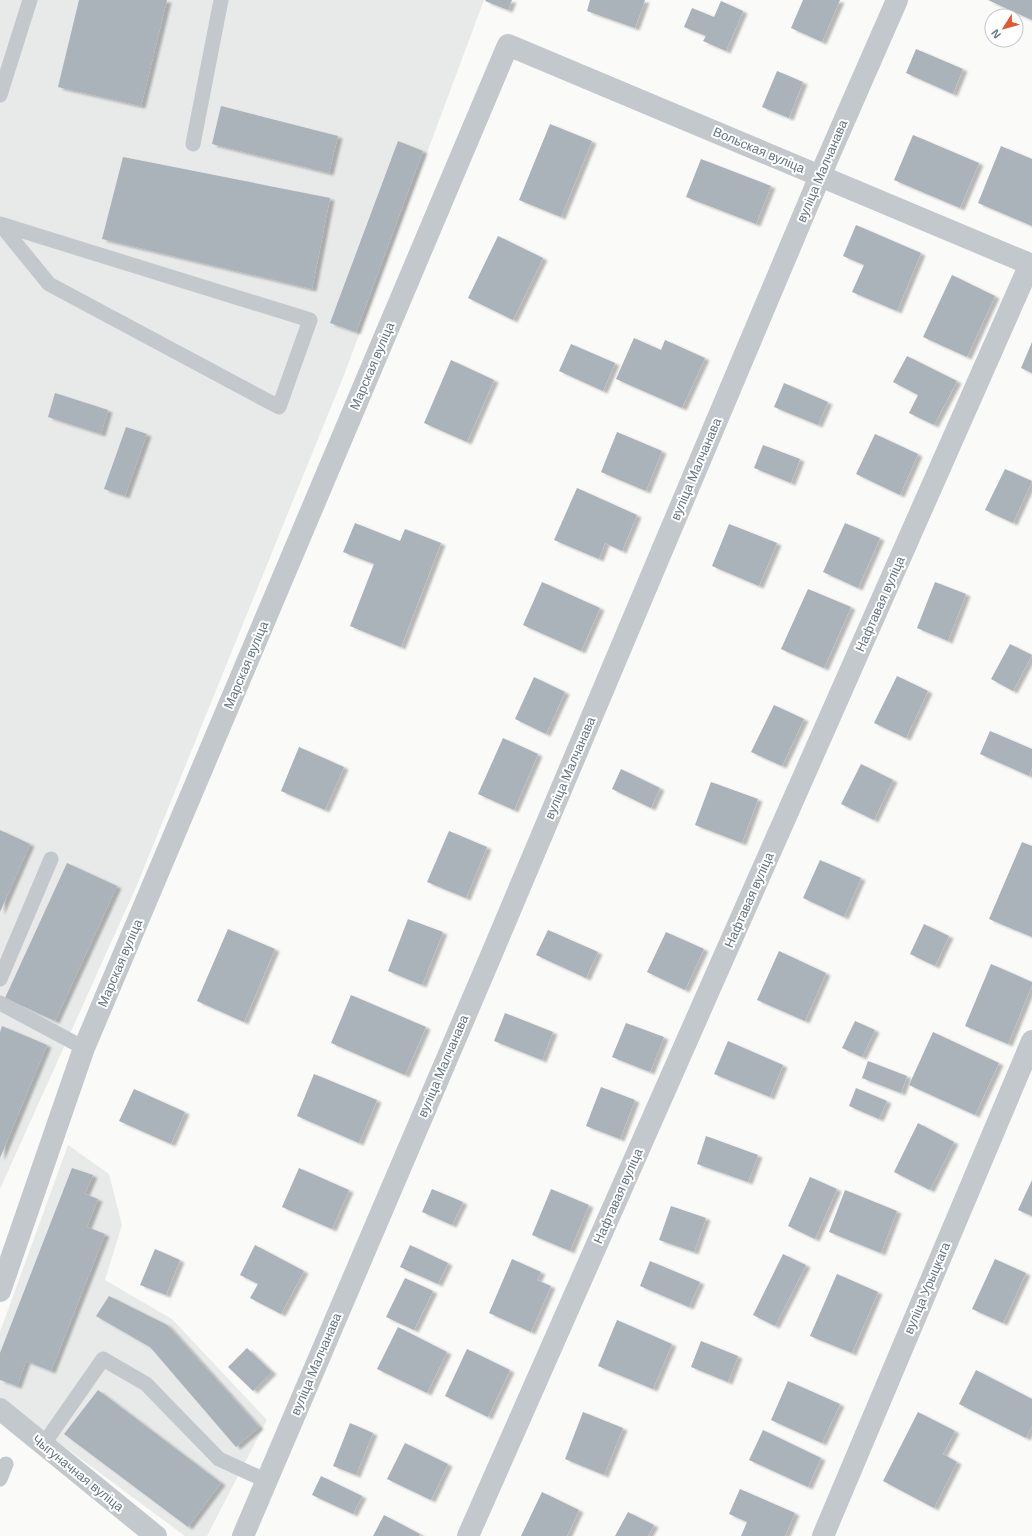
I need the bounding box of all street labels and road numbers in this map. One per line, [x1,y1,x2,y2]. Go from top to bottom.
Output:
street label: вуліца Малчанава [794,117,851,224]
street label: Вольская вуліца [711,124,808,176]
street label: Марская вуліца [347,319,398,412]
street label: вуліца Малчанава [668,415,725,522]
street label: Нафтавая вуліца [852,553,908,654]
street label: Марская вуліца [221,618,272,711]
street label: вуліца Малчанава [542,714,599,821]
street label: Нафтавая вуліца [721,849,777,950]
street label: Марская вуліца [95,916,146,1009]
street label: вуліца Малчанава [415,1012,472,1119]
street label: Нафтавая вуліца [590,1145,646,1246]
street label: вуліца Урыцкага [901,1239,953,1336]
street label: вуліца Малчанава [288,1310,345,1417]
street label: Чыгуначная вуліца [29,1432,127,1515]

